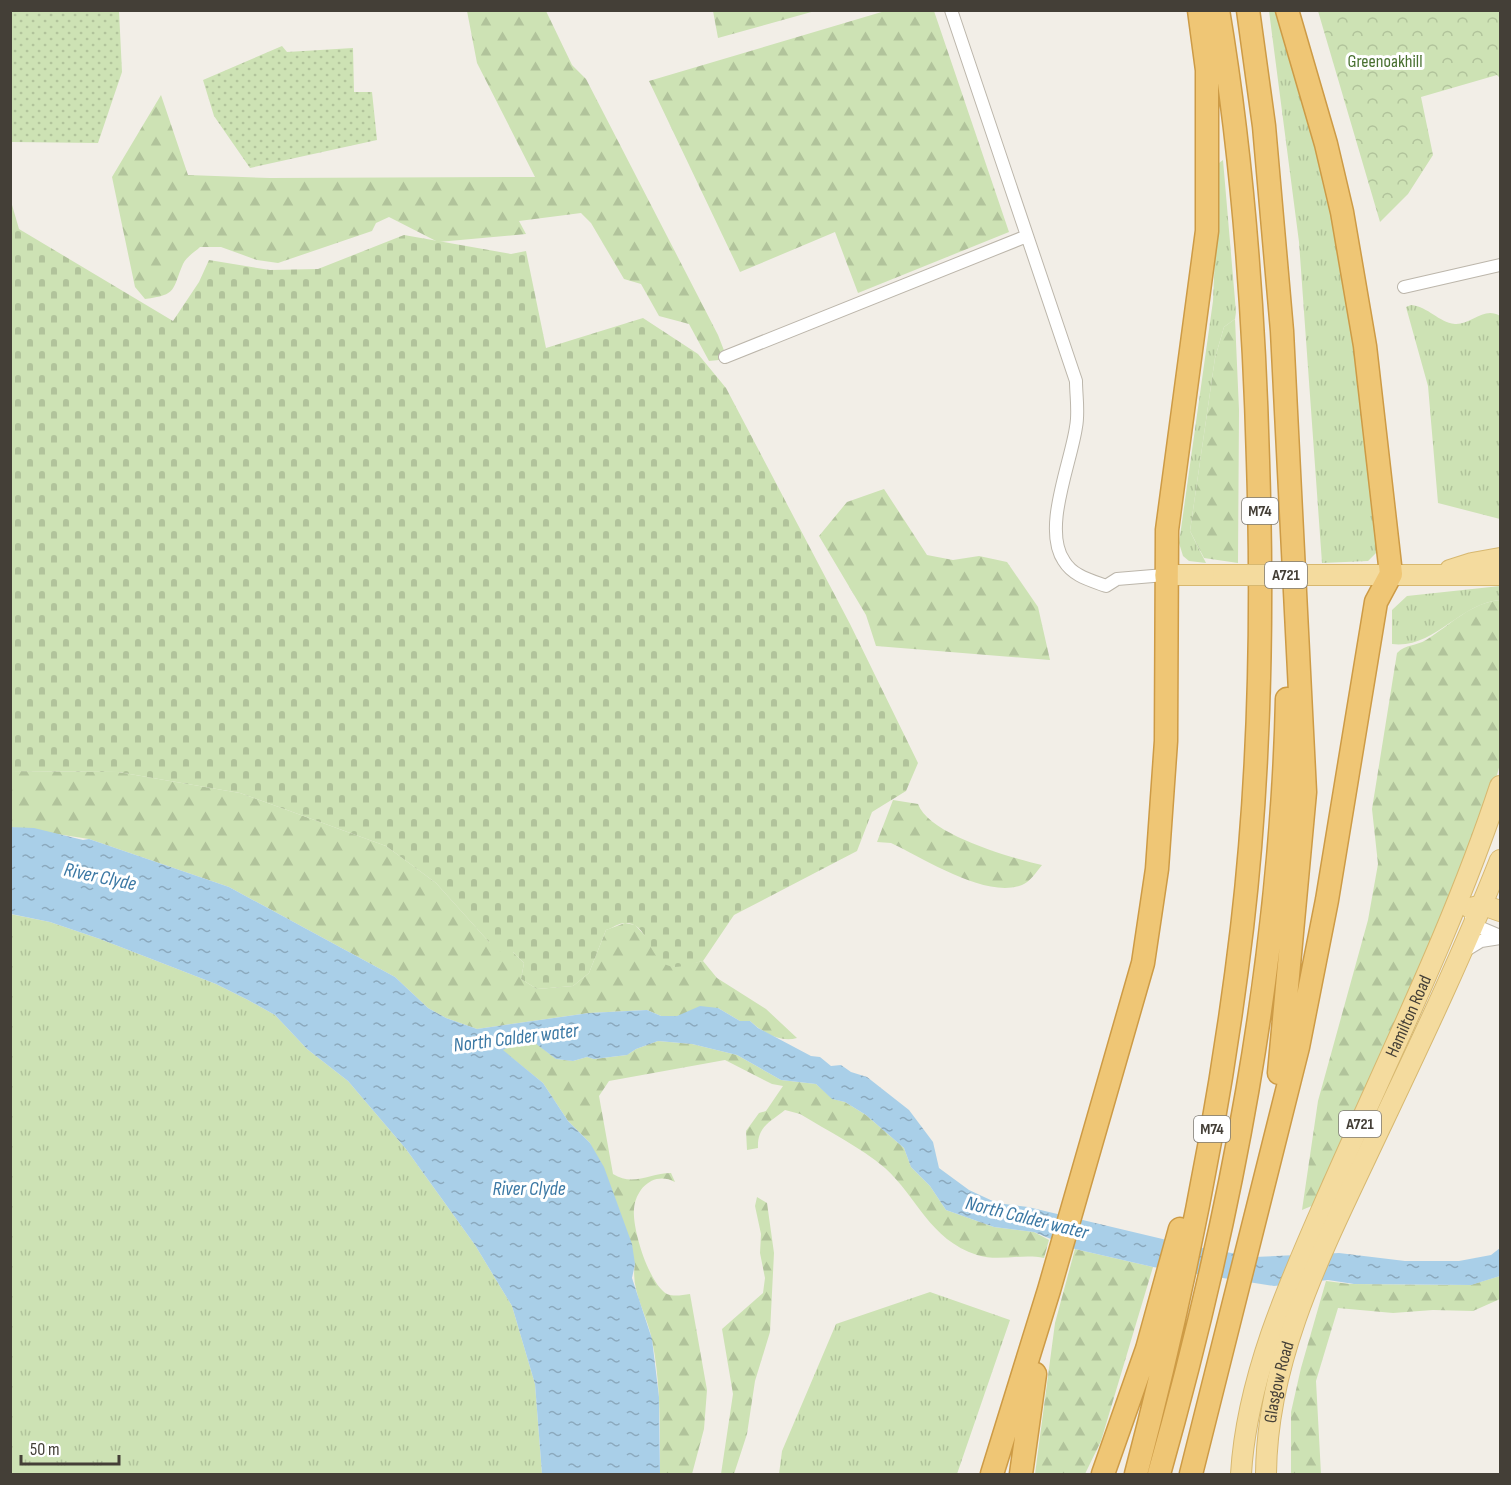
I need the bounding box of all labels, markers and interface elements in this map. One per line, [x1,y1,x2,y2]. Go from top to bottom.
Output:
park label: Greenoakhill [1347,51,1423,72]
road number: M74 [1242,498,1278,524]
road number: A721 [1265,562,1307,588]
water label: River Clyde [62,858,138,896]
street label: Hamilton Road [1381,972,1436,1060]
water label: North Calder water [452,1018,581,1058]
road number: A721 [1339,1111,1381,1137]
road number: M74 [1194,1116,1230,1142]
water label: River Clyde [492,1177,566,1201]
water label: North Calder water [963,1191,1092,1245]
street label: Glasgow Road [1259,1339,1298,1424]
scale bar [21,1428,118,1466]
text: 50 m [30,1439,60,1460]

